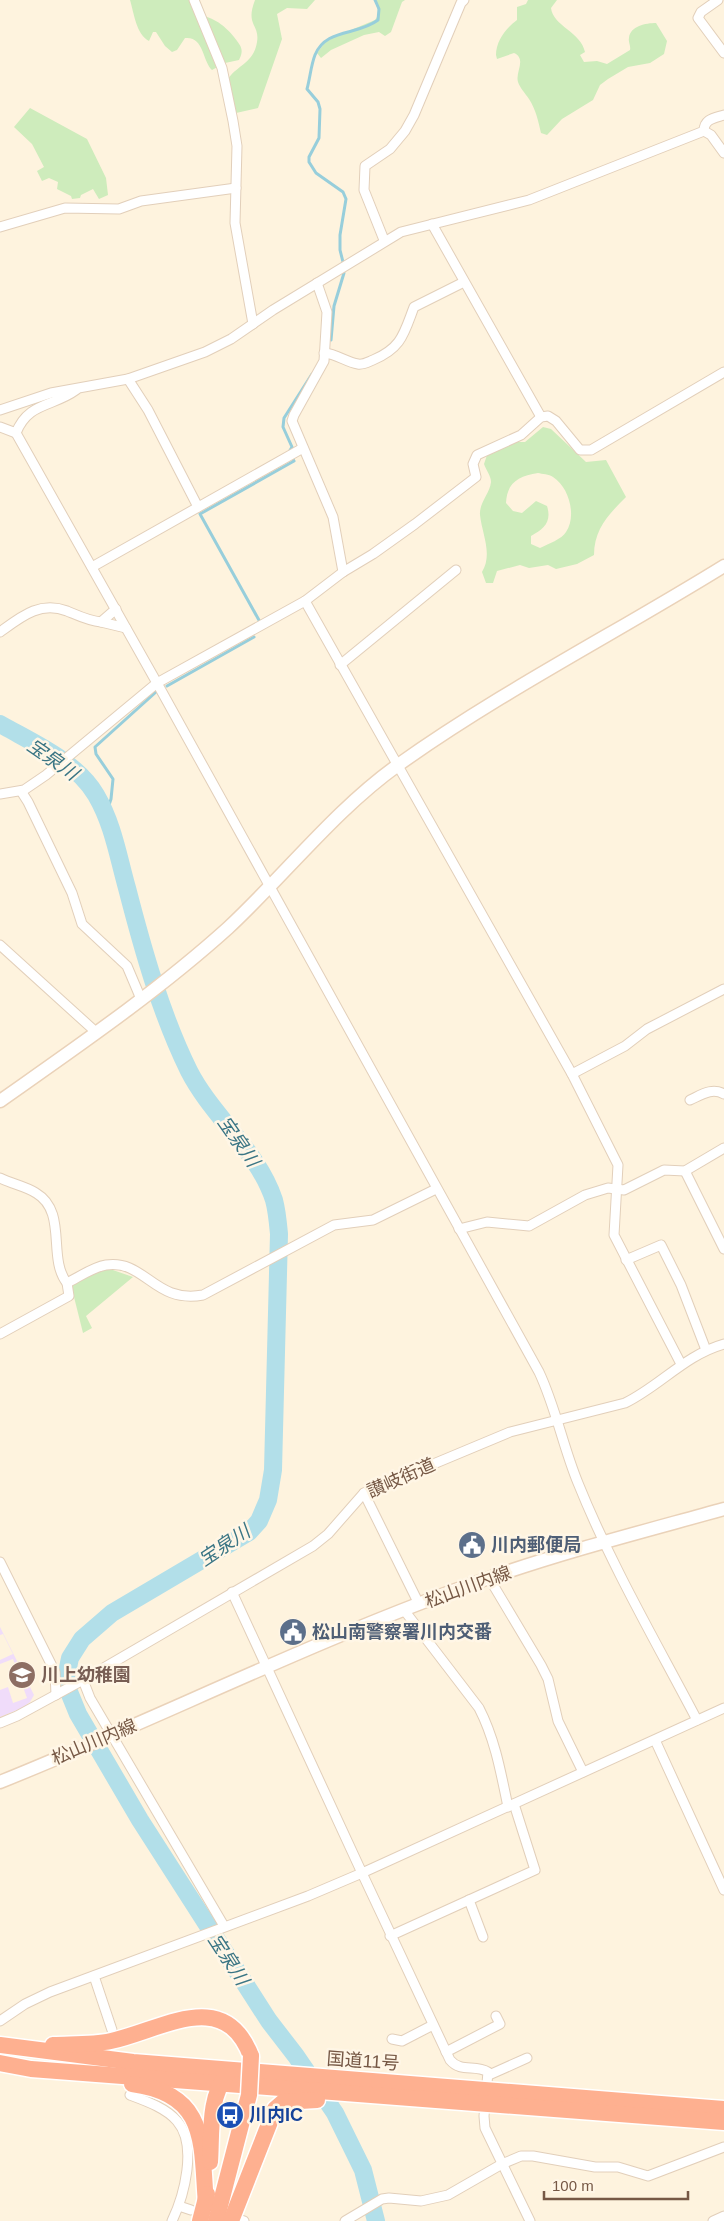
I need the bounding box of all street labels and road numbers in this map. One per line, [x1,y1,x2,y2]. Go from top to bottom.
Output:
street label: 讃岐街道 [364,1454,438,1502]
street label: 松山川内線 [422,1562,514,1612]
street label: 松山川内線 [49,1715,139,1769]
street label: 国道11号 [326,2048,400,2074]

